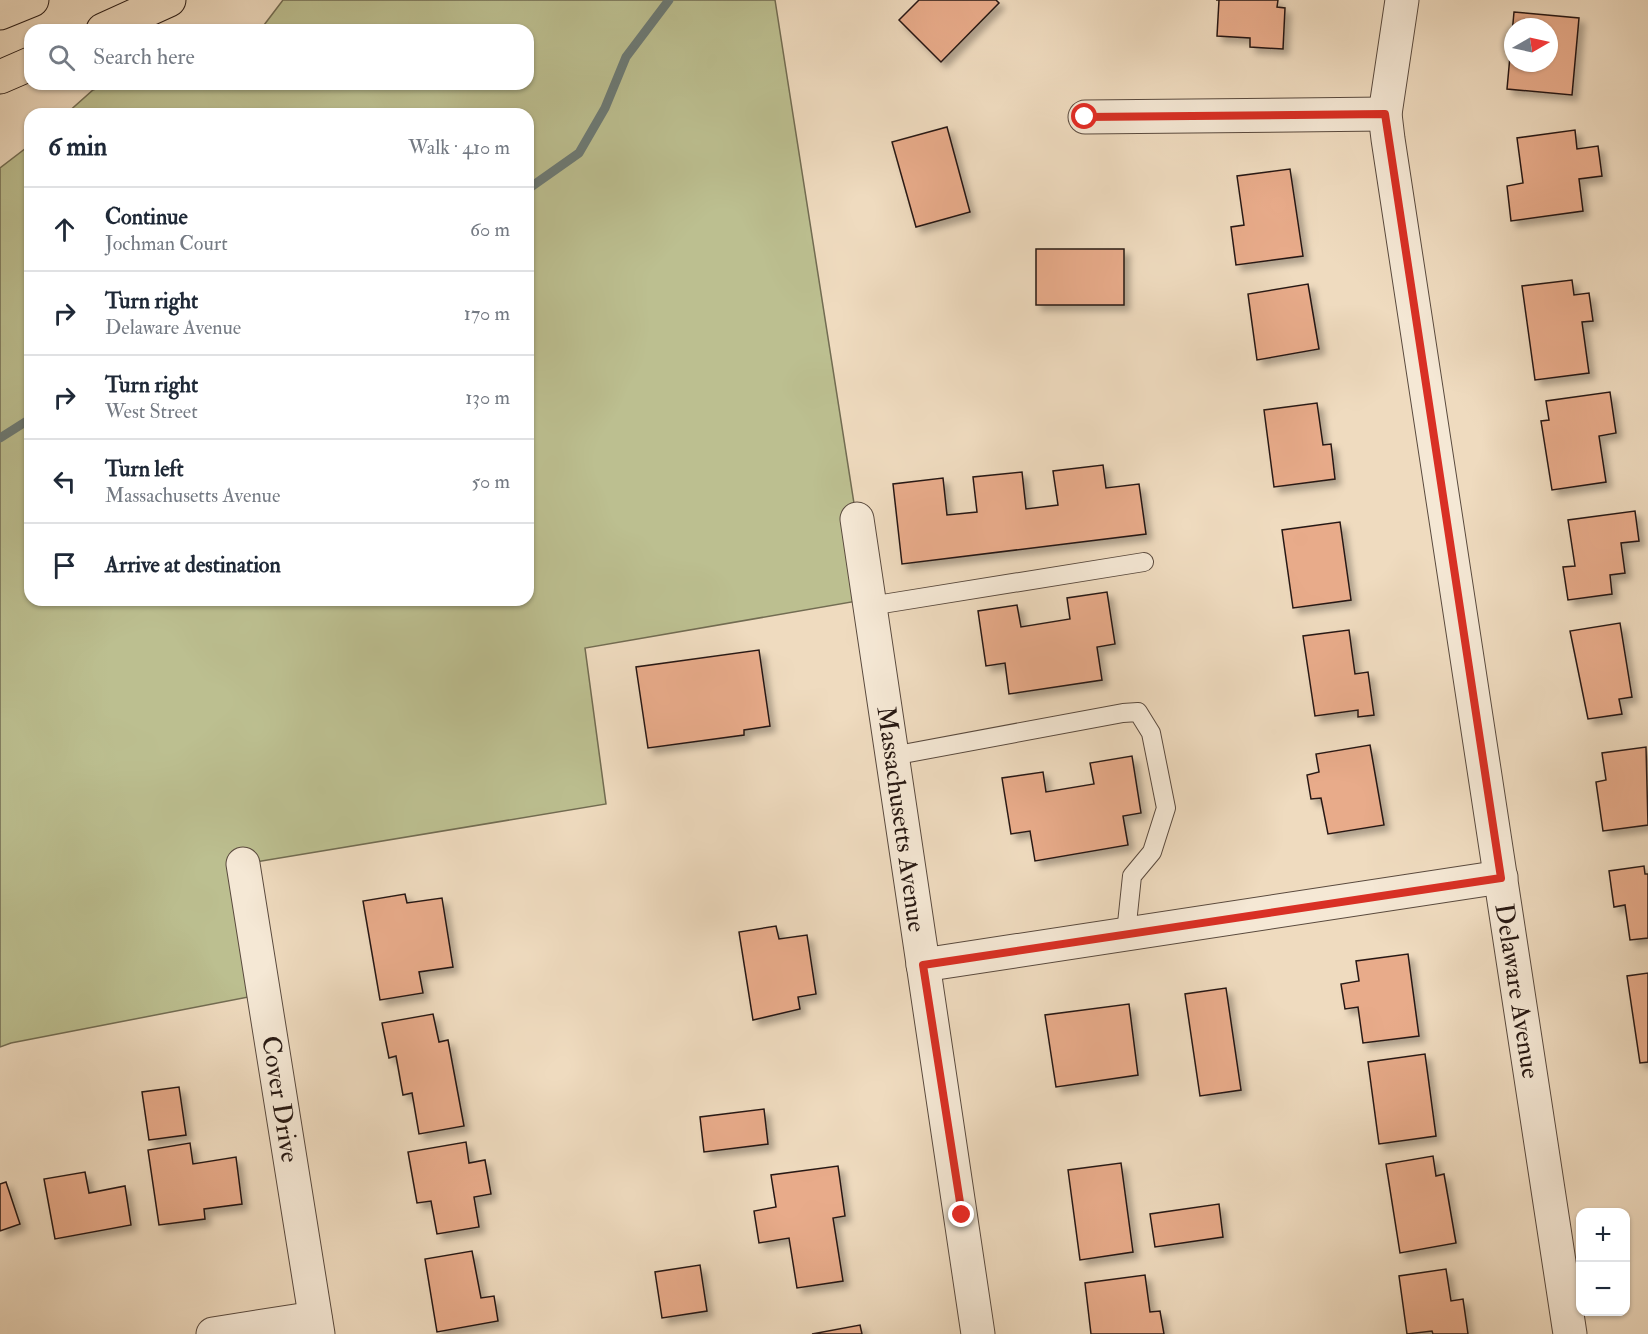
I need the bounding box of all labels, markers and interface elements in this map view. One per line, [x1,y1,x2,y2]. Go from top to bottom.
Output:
north arrow [1504,18,1558,72]
search box [24,24,534,90]
icon: search [45,41,78,74]
text: Search here [93,43,195,71]
route start [1071,103,1097,129]
text: 6 min [48,131,107,163]
text: Walk · 410 m [408,135,510,160]
text: Continue [105,203,188,231]
icon: ahead [48,213,81,246]
text: 60 m [470,217,510,242]
text: Jochman Court [105,231,228,256]
text: Turn right [105,287,198,315]
icon: right [48,297,81,330]
text: 170 m [464,301,510,326]
text: Delaware Avenue [105,315,241,340]
text: Turn right [105,371,198,399]
icon: right [48,381,81,414]
text: 130 m [465,385,510,410]
text: West Street [105,399,198,424]
text: Turn left [105,455,184,483]
icon: left [48,465,81,498]
text: 50 m [471,469,510,494]
text: Massachusetts Avenue [105,483,280,508]
icon: arrive [48,549,81,582]
text: Arrive at destination [105,551,281,579]
street label: Massachusetts Avenue [869,704,933,934]
street label: Delaware Avenue [1487,901,1547,1081]
street label: Cover Drive [254,1033,306,1165]
route end [948,1201,974,1227]
map controls [1576,1208,1630,1316]
button: + [1576,1208,1630,1262]
button: − [1576,1262,1630,1316]

